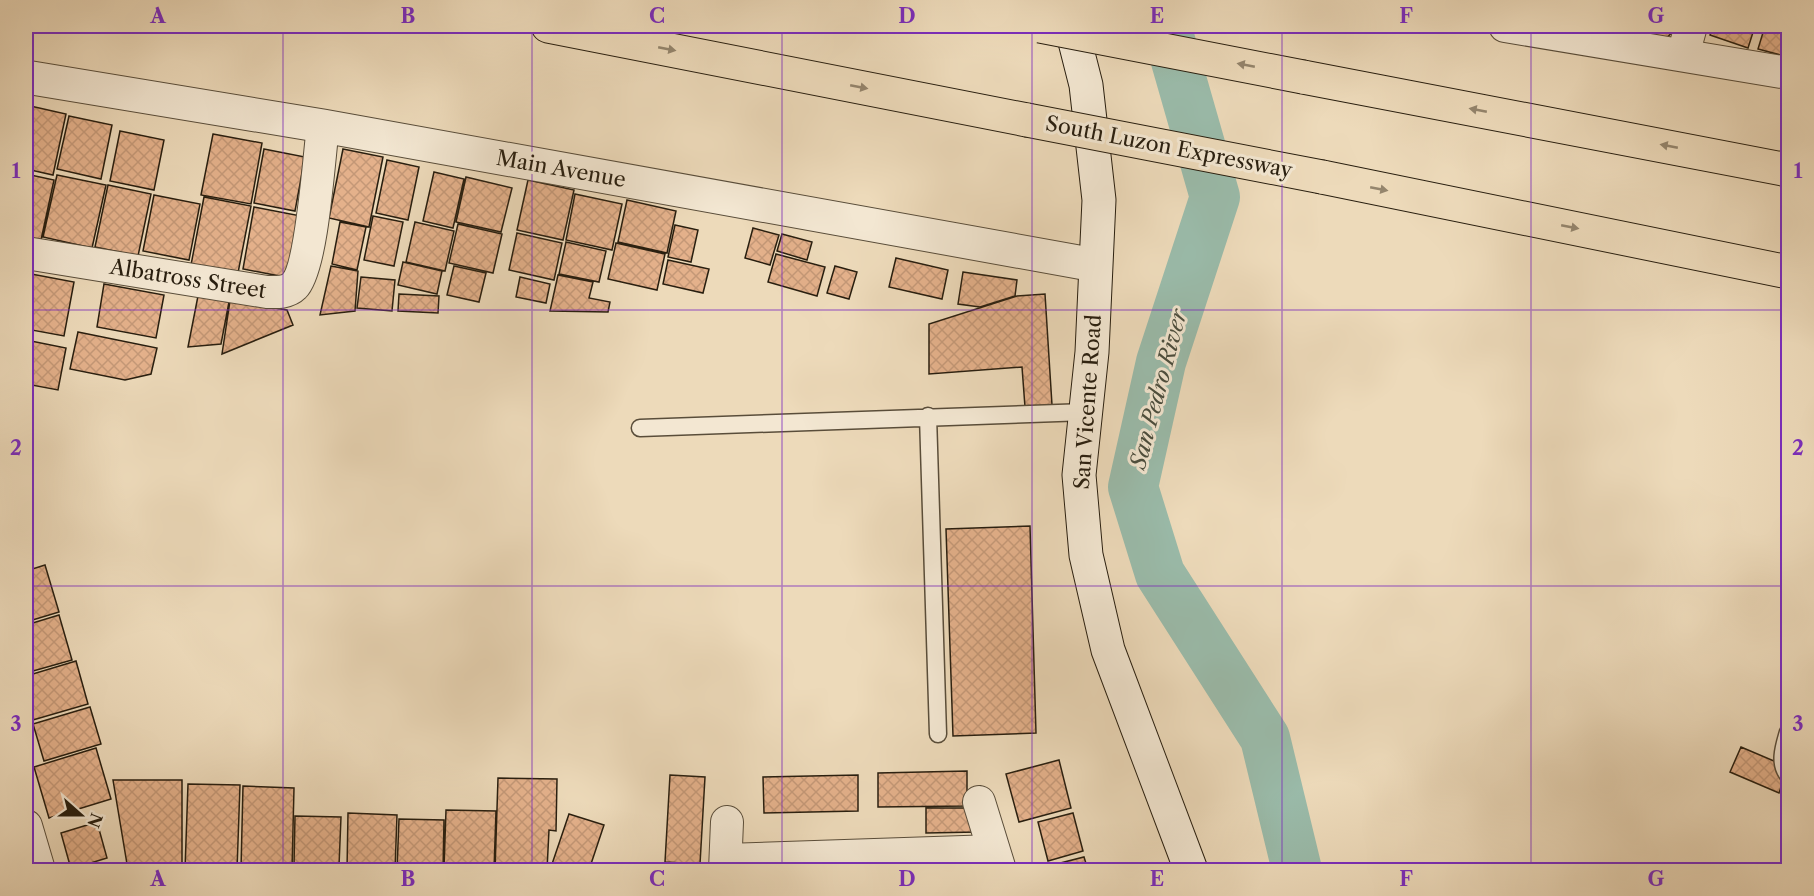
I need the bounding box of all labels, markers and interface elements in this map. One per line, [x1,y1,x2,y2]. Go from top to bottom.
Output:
text: A [149,4,166,28]
text: B [401,4,416,28]
text: C [649,4,665,28]
text: D [898,4,916,28]
text: E [1150,4,1164,28]
text: F [1399,4,1413,28]
text: G [1648,4,1665,28]
one-way arrow [658,45,677,54]
one-way arrow [1236,60,1255,69]
one-way arrow [849,83,868,92]
one-way arrow [1468,105,1487,114]
street label: South Luzon Expressway [1044,110,1295,183]
one-way arrow [1660,141,1679,150]
street label: Main Avenue [494,145,628,192]
text: 1 [12,159,21,183]
text: 1 [1794,159,1803,183]
one-way arrow [1370,185,1389,194]
one-way arrow [1561,223,1580,232]
street label: Albatross Street [107,254,269,303]
water label: San Pedro River [1124,305,1193,474]
street label: San Vicente Road [1069,313,1106,490]
text: 2 [10,436,22,460]
text: 2 [1792,436,1804,460]
text: 3 [10,712,22,736]
text: 3 [1792,712,1804,736]
north arrow [51,785,111,845]
text: N [83,810,107,831]
text: A [149,867,166,891]
text: B [401,867,416,891]
text: C [649,867,665,891]
text: D [898,867,916,891]
text: E [1150,867,1164,891]
text: F [1399,867,1413,891]
text: G [1648,867,1665,891]

